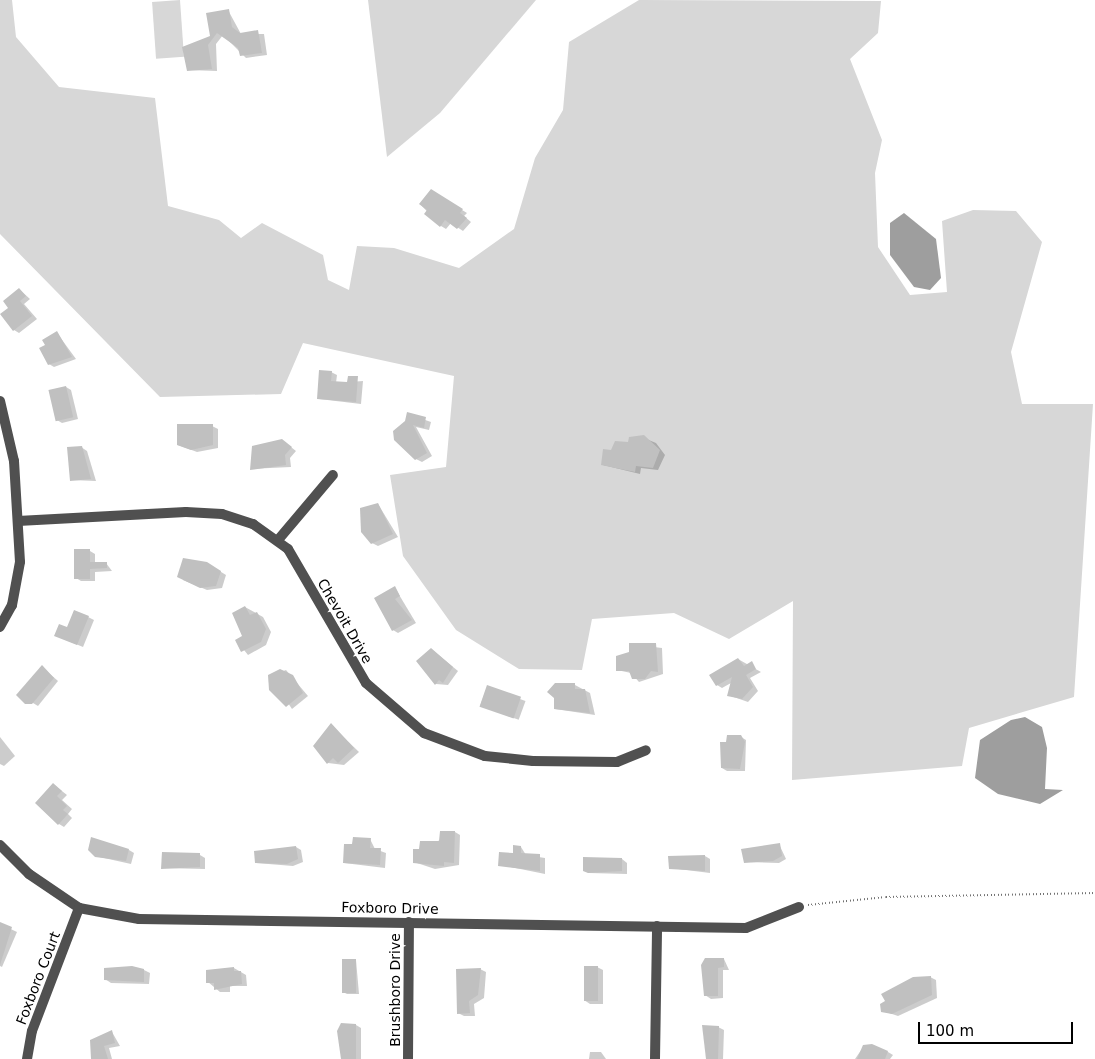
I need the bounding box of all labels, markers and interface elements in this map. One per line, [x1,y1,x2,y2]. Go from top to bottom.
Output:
street label: Chevoit Drive [314,576,376,666]
street label: Foxboro Drive [341,899,439,917]
street label: Foxboro Court [13,929,63,1027]
street label: Brushboro Drive [387,933,403,1047]
scale bar [920,1012,1075,1044]
text: 100 m [926,1022,974,1040]

